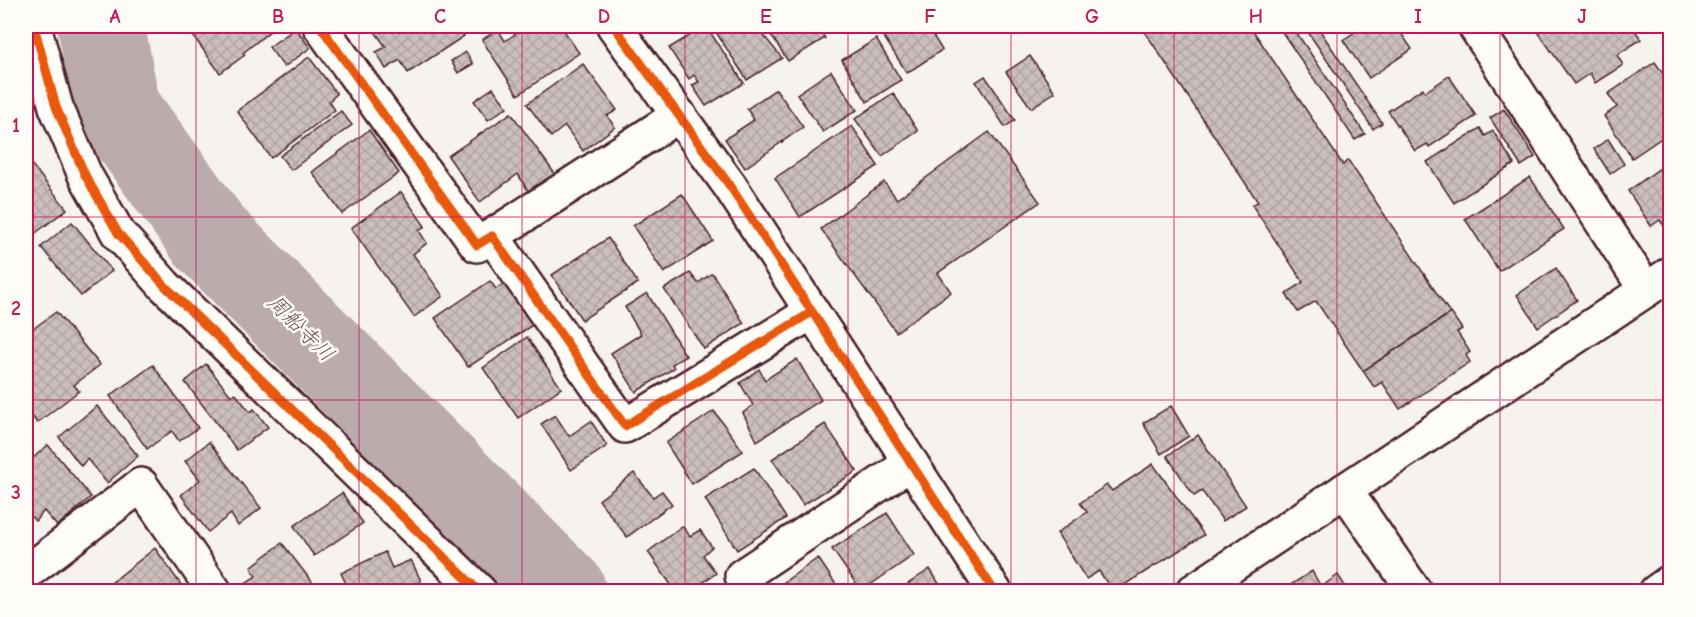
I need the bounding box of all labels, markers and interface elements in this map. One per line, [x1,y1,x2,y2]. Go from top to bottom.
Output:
text: A [109,5,121,28]
text: B [272,5,284,28]
text: C [434,5,446,28]
text: D [598,5,610,28]
text: E [760,5,772,28]
text: F [924,5,936,28]
text: G [1085,5,1099,28]
text: H [1249,5,1263,28]
text: I [1414,5,1422,28]
text: J [1577,5,1587,28]
text: 1 [12,114,20,137]
water label: 周船寺川 [263,290,339,366]
text: 2 [11,297,21,320]
text: 3 [11,481,21,504]

